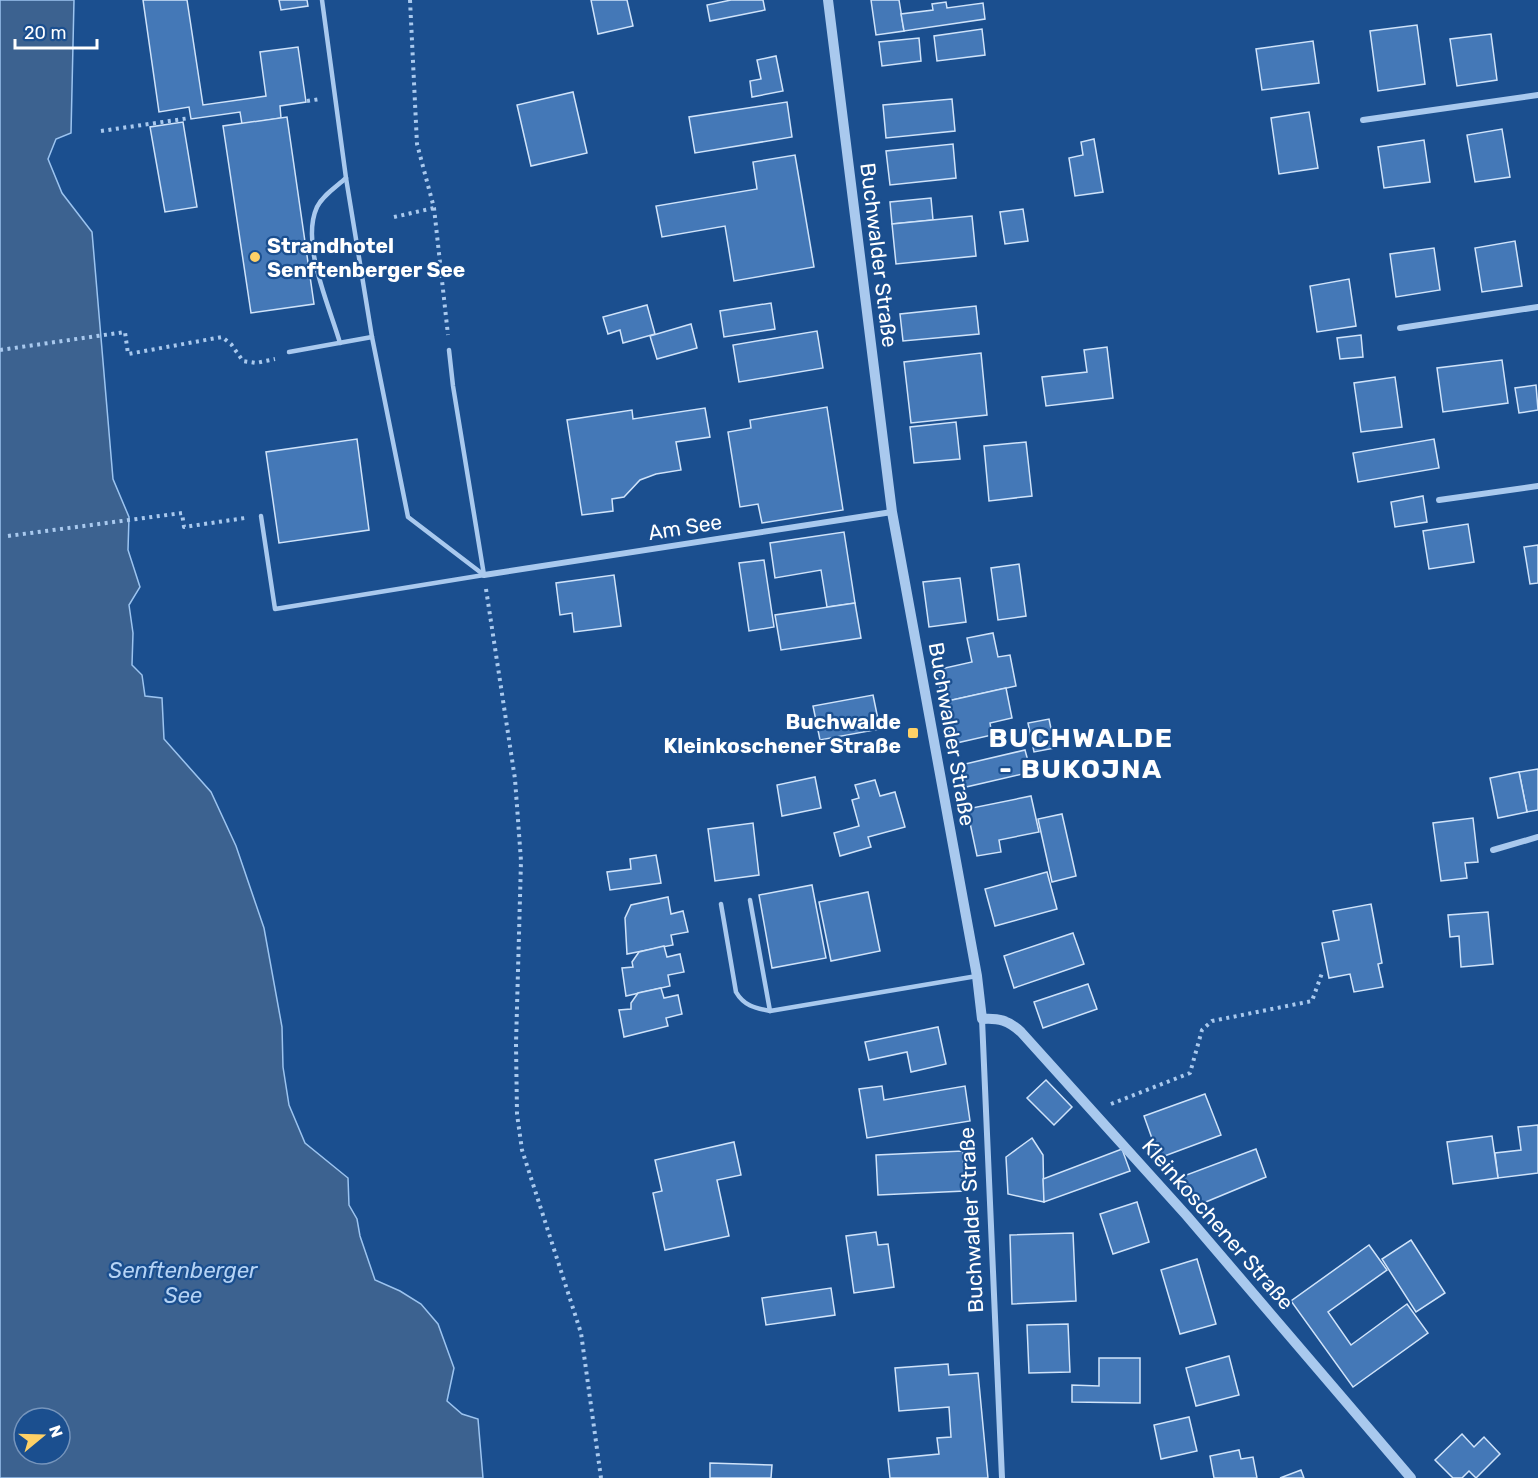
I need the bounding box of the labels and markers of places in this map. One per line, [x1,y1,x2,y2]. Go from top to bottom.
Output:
place label: Strandhotel Senftenberger See [267,233,465,282]
marker: Strandhotel Senftenberger See [248,250,262,264]
place label: Buchwalde Kleinkoschener Straße [663,709,901,758]
marker: Buchwalde Kleinkoschener Straße [906,726,920,740]

